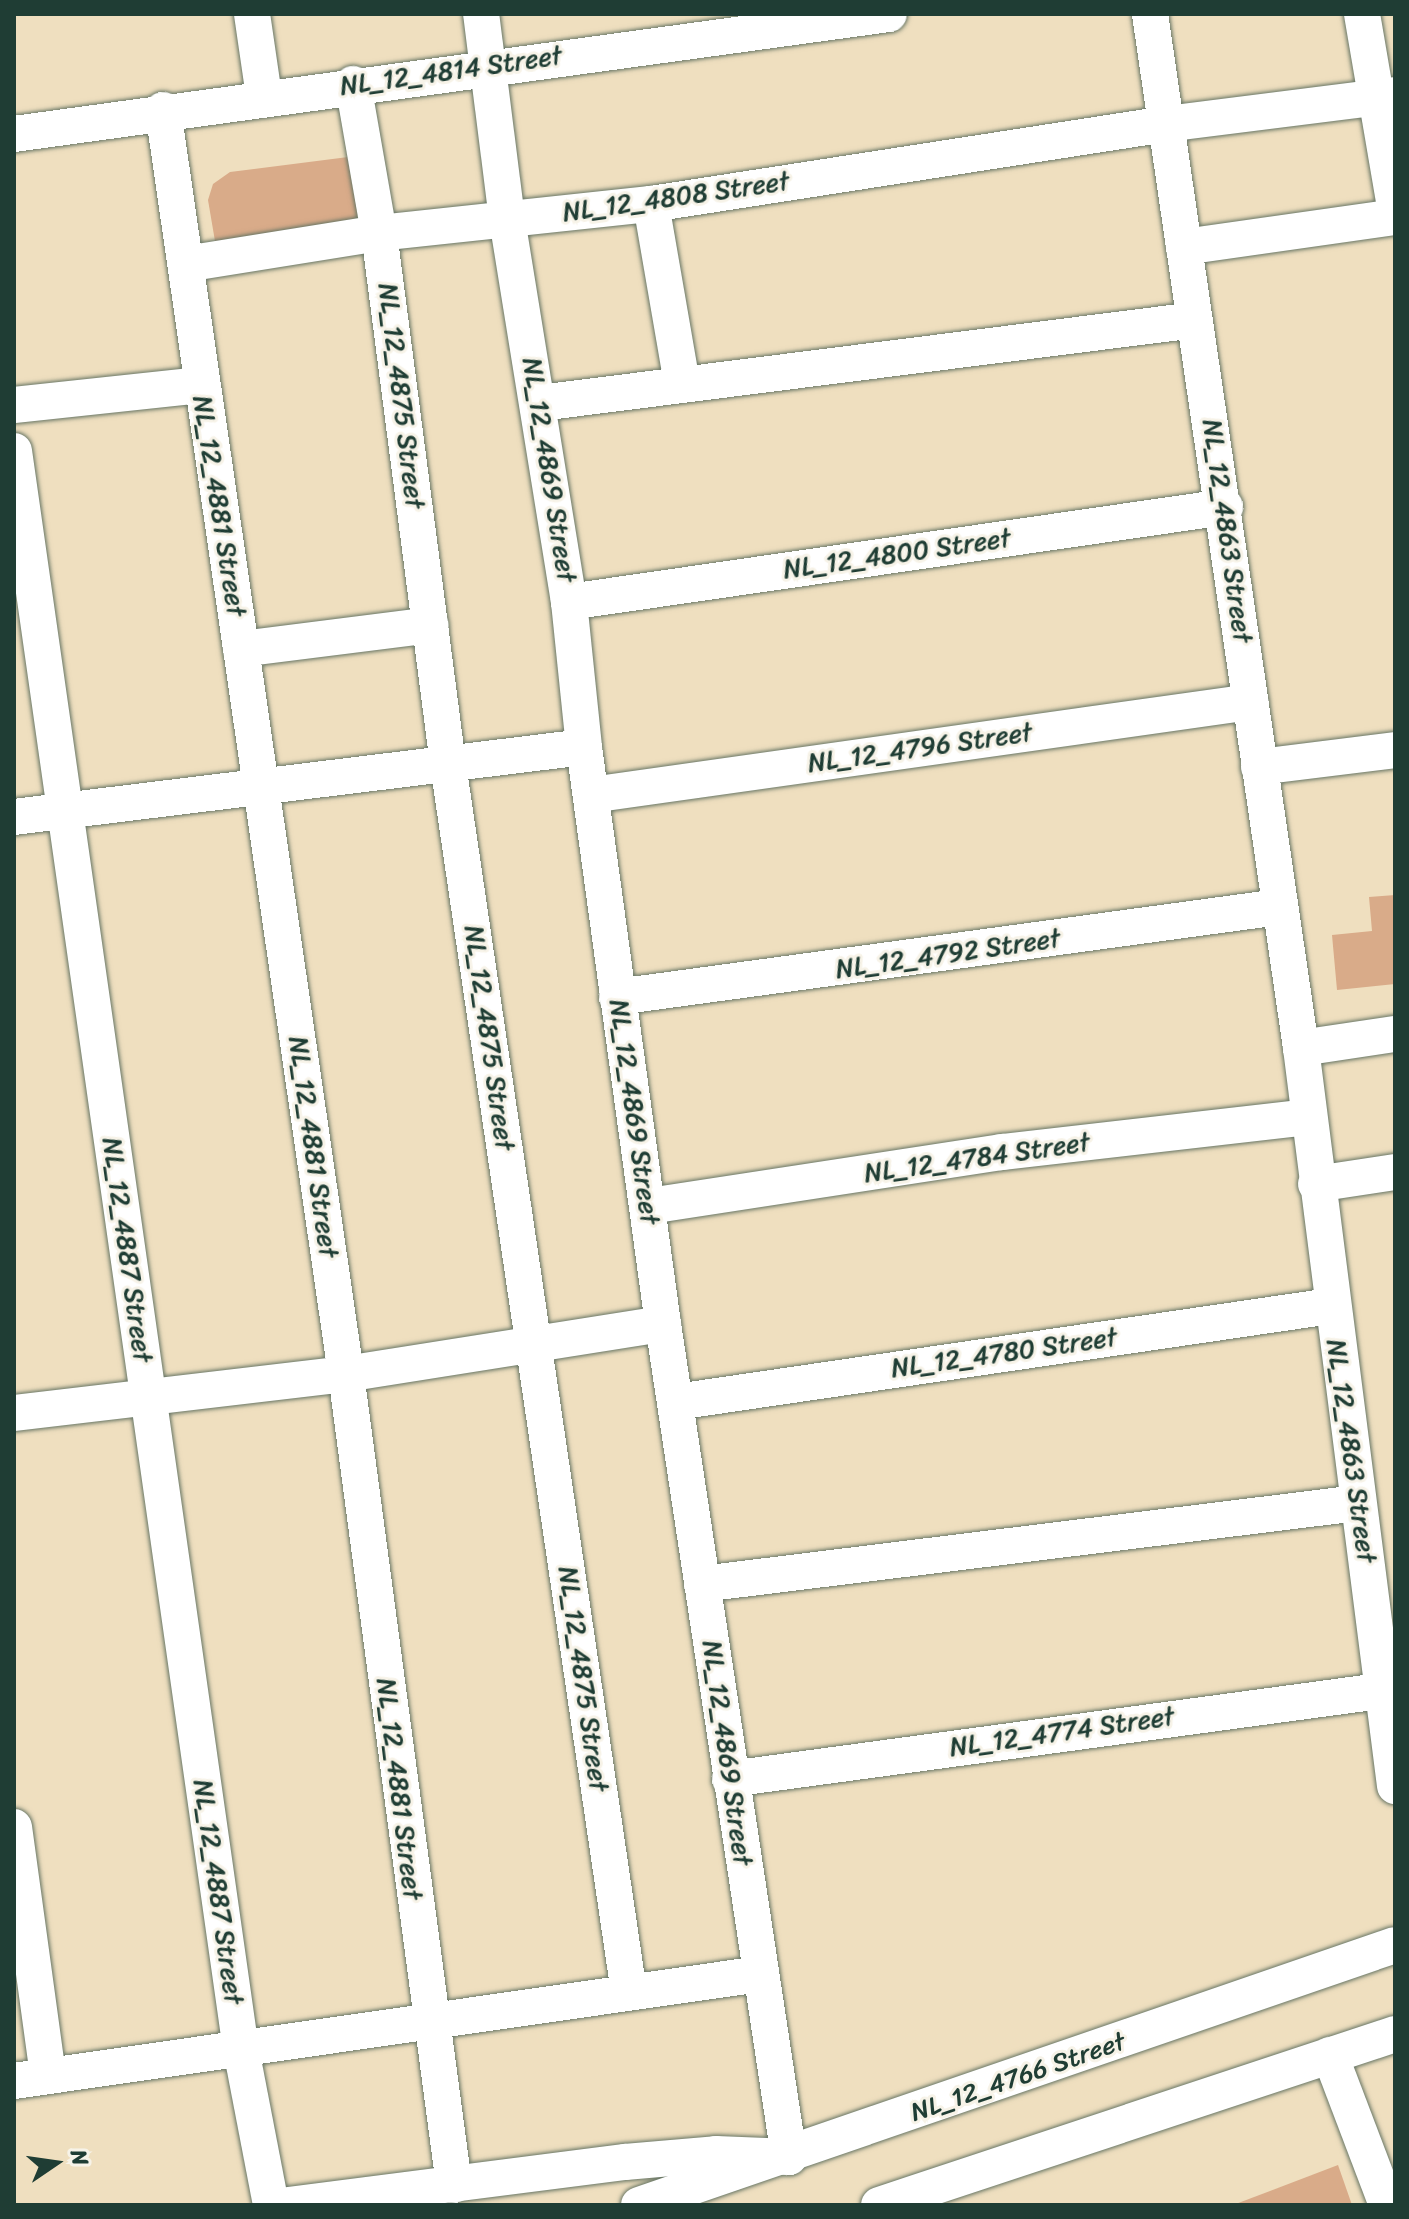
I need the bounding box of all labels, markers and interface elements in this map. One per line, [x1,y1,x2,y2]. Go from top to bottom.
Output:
street label: NL_12_4814 Street [338,40,564,102]
street label: NL_12_4808 Street [561,166,791,228]
street label: NL_12_4875 Street [372,281,430,511]
street label: NL_12_4869 Street [516,355,582,585]
street label: NL_12_4881 Street [186,393,252,619]
street label: NL_12_4863 Street [1196,417,1258,645]
street label: NL_12_4800 Street [781,523,1013,585]
street label: NL_12_4796 Street [806,717,1034,779]
street label: NL_12_4875 Street [458,923,520,1153]
street label: NL_12_4792 Street [834,923,1062,985]
street label: NL_12_4869 Street [603,997,665,1227]
street label: NL_12_4881 Street [282,1034,344,1260]
street label: NL_12_4784 Street [862,1127,1092,1189]
street label: NL_12_4887 Street [96,1136,158,1364]
street label: NL_12_4780 Street [889,1322,1119,1384]
street label: NL_12_4863 Street [1320,1337,1382,1565]
street label: NL_12_4875 Street [552,1564,614,1794]
street label: NL_12_4869 Street [696,1638,758,1868]
street label: NL_12_4881 Street [370,1676,428,1902]
street label: NL_12_4774 Street [948,1701,1176,1763]
street label: NL_12_4887 Street [187,1778,249,2006]
street label: NL_12_4766 Street [907,2026,1129,2128]
north arrow [16,2123,96,2203]
text: N [59,2146,101,2169]

